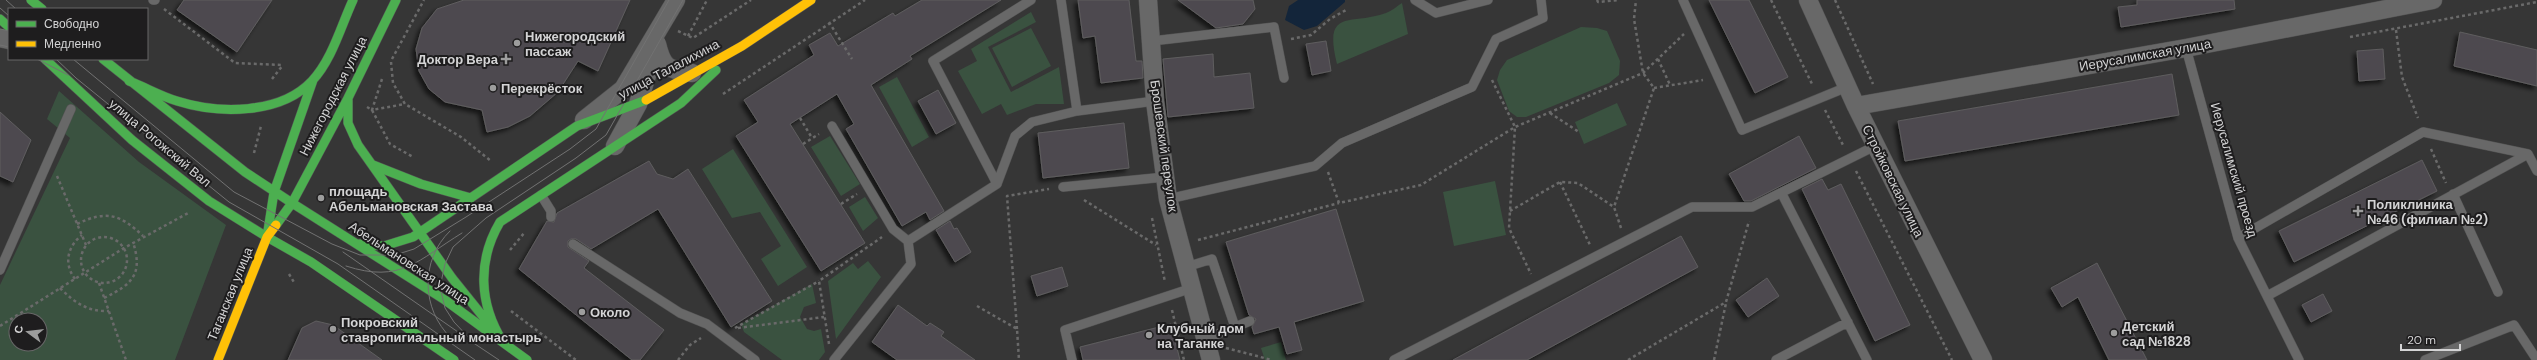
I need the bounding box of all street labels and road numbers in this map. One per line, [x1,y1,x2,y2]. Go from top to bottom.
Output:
street label: Нижегородская улица [295,33,371,159]
street label: улица Талалихина [616,35,723,103]
street label: Иерусалимская улица [2078,35,2213,75]
street label: Брошевский переулок [1146,79,1182,213]
street label: улица Рогожский Вал [105,95,215,191]
street label: Иерусалимский проезд [2207,101,2261,240]
street label: Стройковская улица [1858,122,1928,241]
street label: Абельмановская улица [345,218,473,309]
street label: Таганская улица [204,244,257,343]

